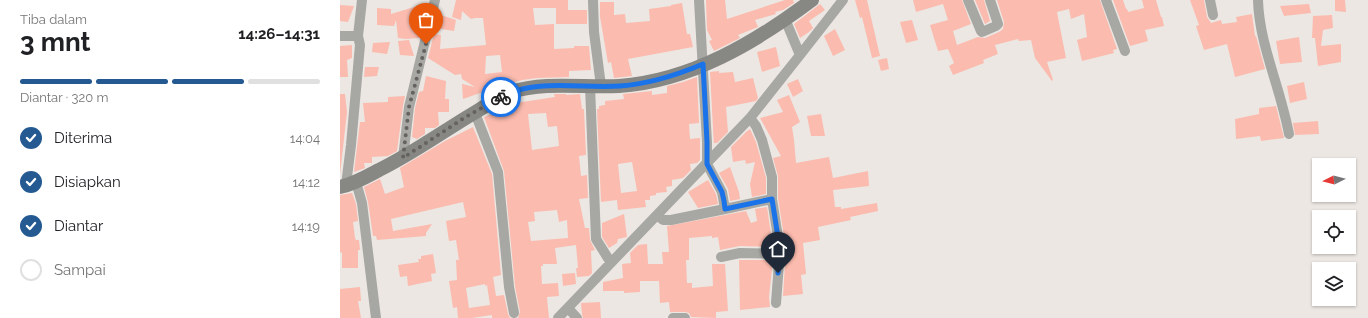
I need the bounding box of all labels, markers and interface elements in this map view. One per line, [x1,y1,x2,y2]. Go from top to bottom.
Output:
pin [409,3,443,44]
icon: bag [415,9,437,31]
text: Tiba dalam [20,12,87,27]
text: 14:26–14:31 [238,25,320,43]
text: 3 mnt [20,27,91,57]
courier [481,77,521,117]
icon: bike [490,86,512,108]
text: Diantar · 320 m [20,90,108,105]
icon: check [20,127,42,149]
text: Diterima [54,129,112,147]
text: 14:04 [290,131,320,146]
north arrow [1312,158,1356,202]
map controls [1312,158,1356,306]
icon: check [20,171,42,193]
text: Disiapkan [54,173,121,191]
text: 14:12 [293,175,320,190]
button: locate [1312,210,1356,254]
icon: check [20,215,42,237]
text: Diantar [54,217,103,235]
text: 14:19 [292,219,320,234]
pin [761,232,795,273]
icon: home [767,238,789,260]
text: Sampai [54,261,106,279]
button: layers [1312,262,1356,306]

